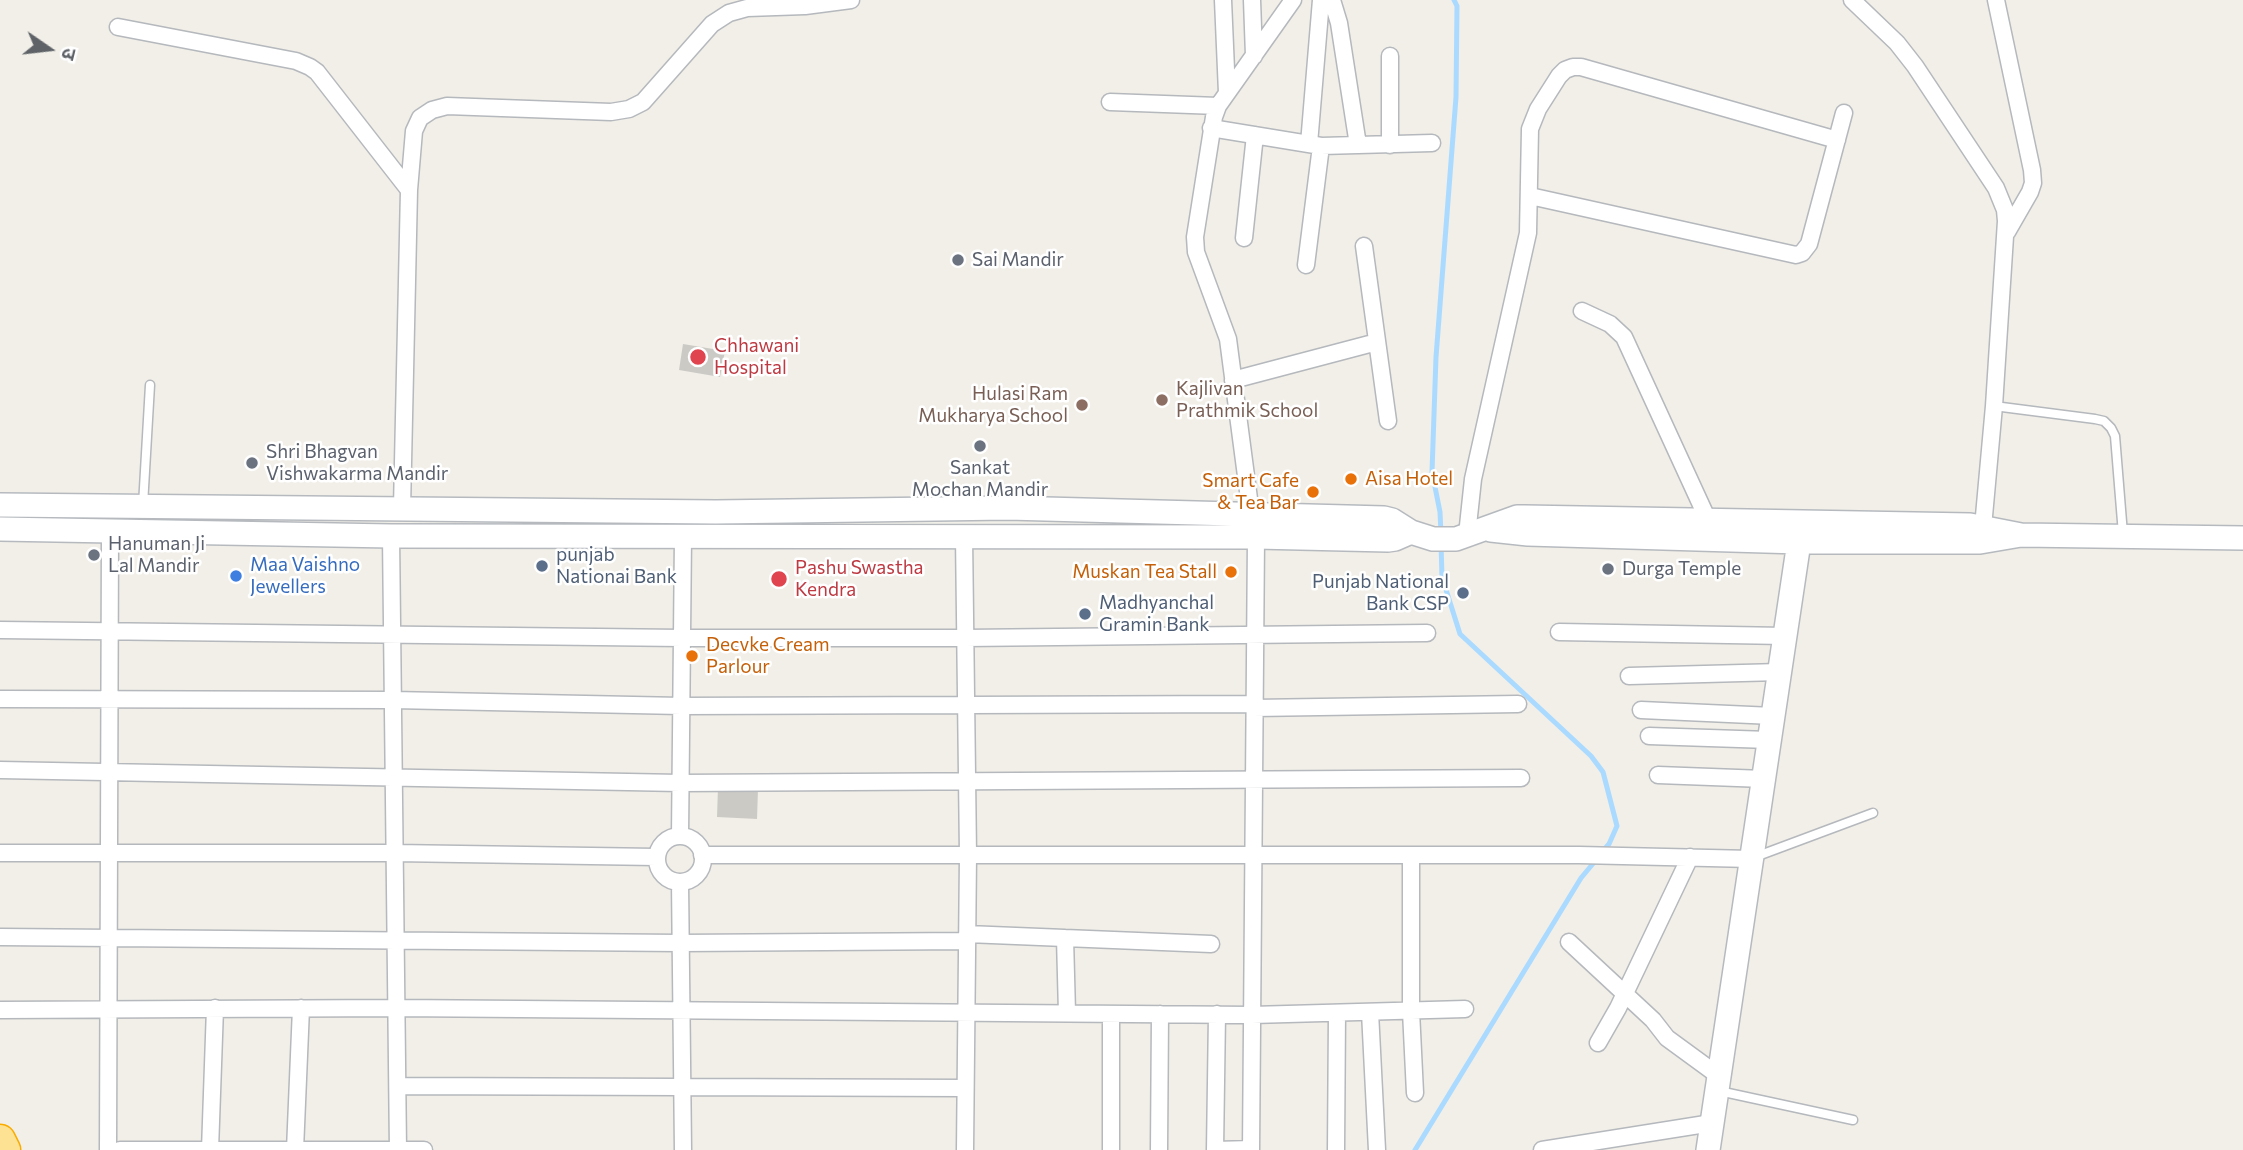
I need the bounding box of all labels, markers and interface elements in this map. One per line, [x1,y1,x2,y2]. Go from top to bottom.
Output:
north arrow [14,14,84,84]
text: उ [57,46,82,62]
place label: Sai Mandir [972,249,1064,271]
marker: Sai Mandir [950,252,966,268]
place label: Chhawani Hospital [714,335,799,379]
marker: Chhawani Hospital [688,347,708,367]
place label: Kajlivan Prathmik School [1176,378,1318,422]
place label: Hulasi Ram Mukharya School [918,383,1068,427]
marker: Kajlivan Prathmik School [1154,392,1170,408]
marker: Hulasi Ram Mukharya School [1074,397,1090,413]
marker: Sankat Mochan Mandir [972,438,988,454]
place label: Shri Bhagvan Vishwakarma Mandir [266,441,448,485]
marker: Shri Bhagvan Vishwakarma Mandir [244,455,260,471]
place label: Sankat Mochan Mandir [912,457,1048,501]
place label: Aisa Hotel [1365,468,1453,490]
place label: Smart Cafe & Tea Bar [1202,470,1299,514]
marker: Aisa Hotel [1343,471,1359,487]
marker: Smart Cafe & Tea Bar [1305,484,1321,500]
place label: Hanuman Ji Lal Mandir [108,533,205,577]
place label: punjab Nationai Bank [556,544,677,588]
marker: Hanuman Ji Lal Mandir [86,547,102,563]
place label: Maa Vaishno Jewellers [250,554,360,598]
place label: Pashu Swastha Kendra [795,557,924,601]
marker: punjab Nationai Bank [534,558,550,574]
place label: Durga Temple [1622,558,1741,580]
place label: Muskan Tea Stall [1072,561,1217,583]
marker: Durga Temple [1600,561,1616,577]
marker: Muskan Tea Stall [1223,564,1239,580]
marker: Maa Vaishno Jewellers [228,568,244,584]
marker: Pashu Swastha Kendra [769,569,789,589]
place label: Punjab National Bank CSP [1312,571,1449,615]
marker: Punjab National Bank CSP [1455,585,1471,601]
place label: Madhyanchal Gramin Bank [1099,592,1214,636]
marker: Madhyanchal Gramin Bank [1077,606,1093,622]
place label: Decvke Cream Parlour [706,634,829,678]
marker: Decvke Cream Parlour [684,648,700,664]

